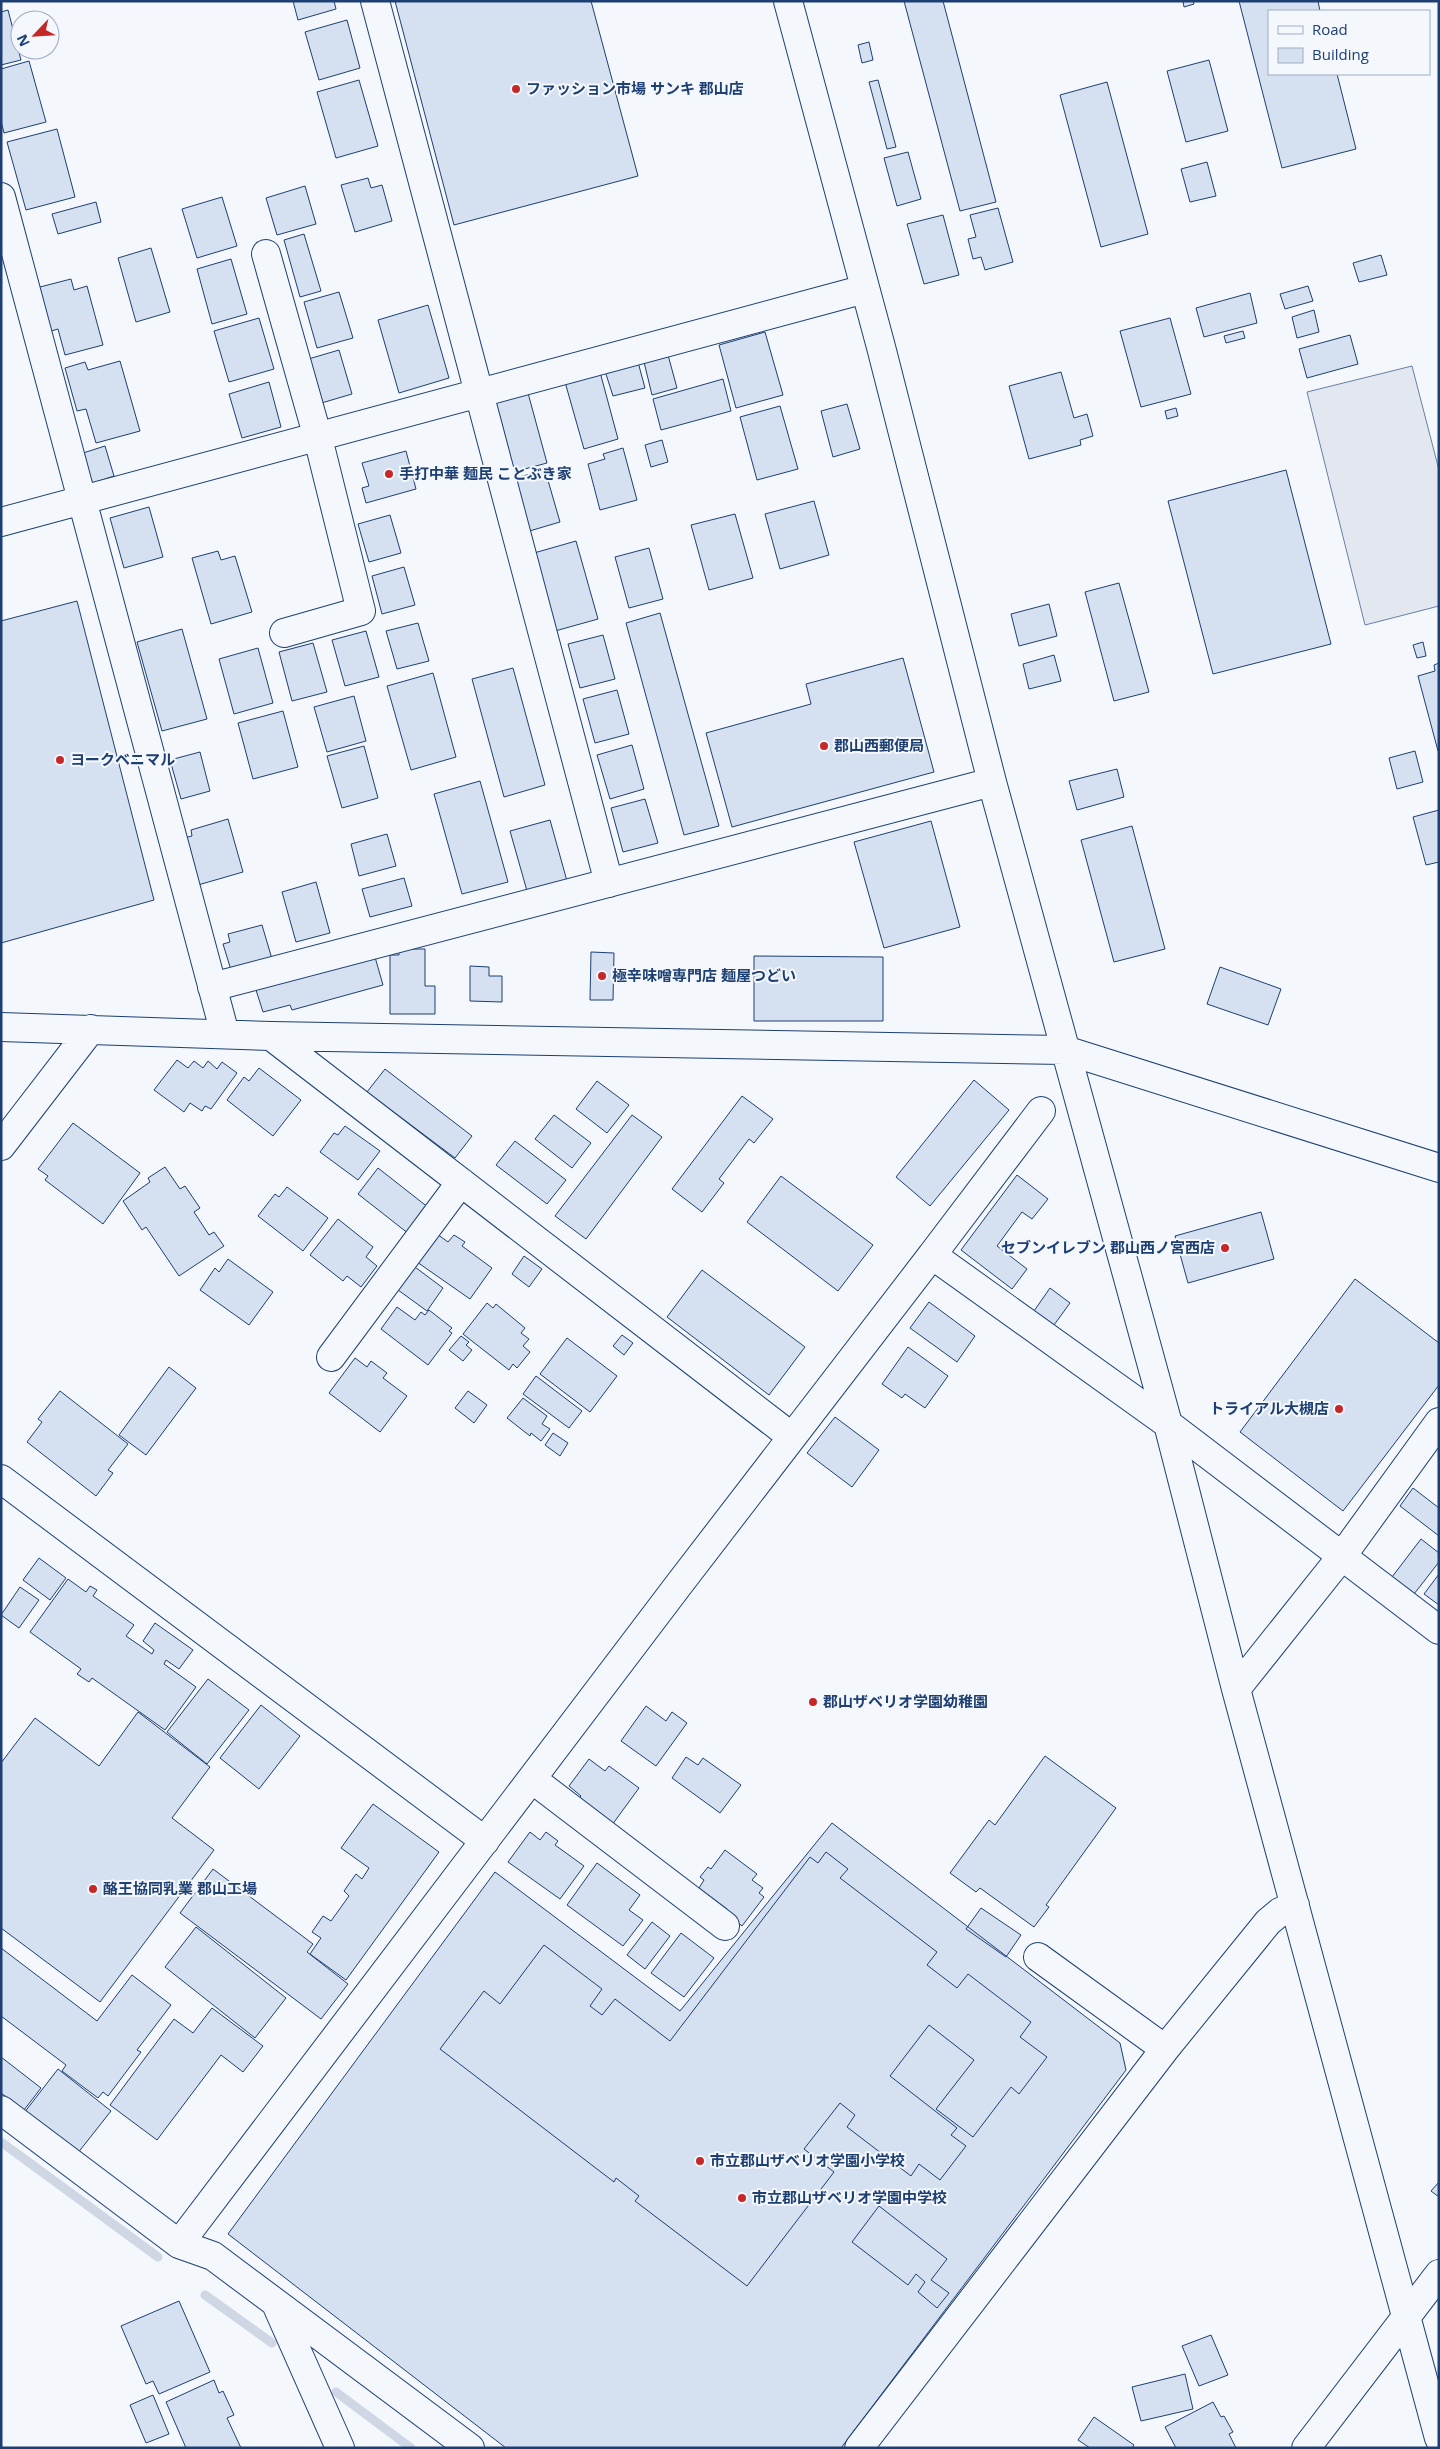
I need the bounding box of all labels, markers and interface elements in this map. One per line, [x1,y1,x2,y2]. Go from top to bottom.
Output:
north arrow [10,10,60,60]
legend [1268,10,1430,75]
text: Road [1312,19,1348,39]
text: N [12,32,34,50]
text: Building [1312,44,1369,64]
place label: ファッション市場 サンキ 郡山店 [526,78,744,98]
marker: ファッション市場 サンキ 郡山店 [510,83,522,95]
place label: 手打中華 麺民 ことぶき家 [399,463,572,483]
marker: 手打中華 麺民 ことぶき家 [383,468,395,480]
place label: 郡山西郵便局 [834,735,924,755]
marker: 郡山西郵便局 [818,740,830,752]
place label: ヨークベニマル [70,749,175,769]
marker: ヨークベニマル [54,754,66,766]
place label: 極辛味噌専門店 麺屋つどい [612,965,796,985]
marker: 極辛味噌専門店 麺屋つどい [596,970,608,982]
place label: セブンイレブン 郡山西ノ宮西店 [1001,1237,1215,1257]
marker: セブンイレブン 郡山西ノ宮西店 [1219,1242,1231,1254]
place label: トライアル大槻店 [1209,1398,1329,1418]
marker: トライアル大槻店 [1333,1403,1345,1415]
place label: 郡山ザベリオ学園幼稚園 [823,1691,988,1711]
marker: 郡山ザベリオ学園幼稚園 [807,1696,819,1708]
place label: 酪王協同乳業 郡山工場 [103,1878,257,1898]
marker: 酪王協同乳業 郡山工場 [87,1883,99,1895]
place label: 市立郡山ザベリオ学園小学校 [710,2150,905,2170]
marker: 市立郡山ザベリオ学園小学校 [694,2155,706,2167]
place label: 市立郡山ザベリオ学園中学校 [752,2187,947,2207]
marker: 市立郡山ザベリオ学園中学校 [736,2192,748,2204]

